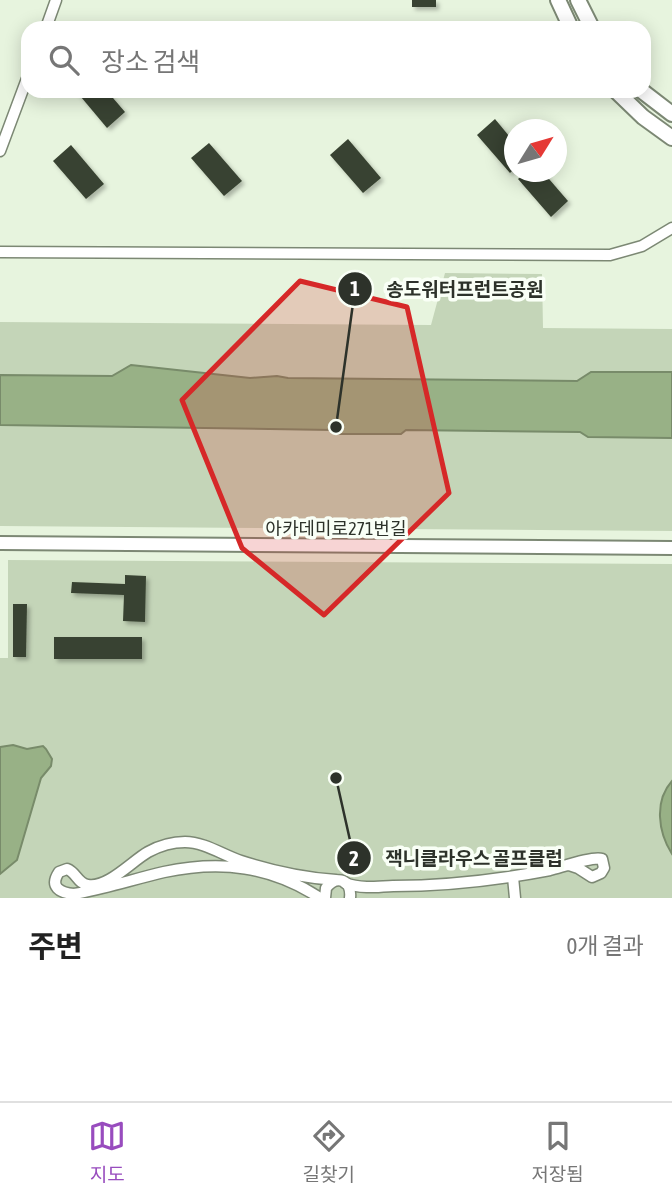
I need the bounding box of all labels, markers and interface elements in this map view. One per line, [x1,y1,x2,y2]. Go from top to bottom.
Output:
search box [21,21,651,98]
icon: search [45,41,83,79]
text: 장소 검색 [101,47,200,77]
north arrow [504,119,567,182]
callout: 송도워터프런트공원 [338,269,558,309]
text: 1 [350,276,360,300]
text: 송도워터프런트공원 [386,278,544,300]
street label: 아카데미로271번길 [265,518,407,539]
callout: 잭니클라우스 골프클럽 [336,838,577,878]
text: 2 [349,846,359,870]
text: 잭니클라우스 골프클럽 [385,847,563,869]
text: 주변 [28,929,83,963]
text: 0개 결과 [567,933,644,959]
tab: 지도 [88,1117,126,1186]
tab: 길찾기 [303,1117,355,1186]
tab: 저장됨 [531,1117,584,1186]

